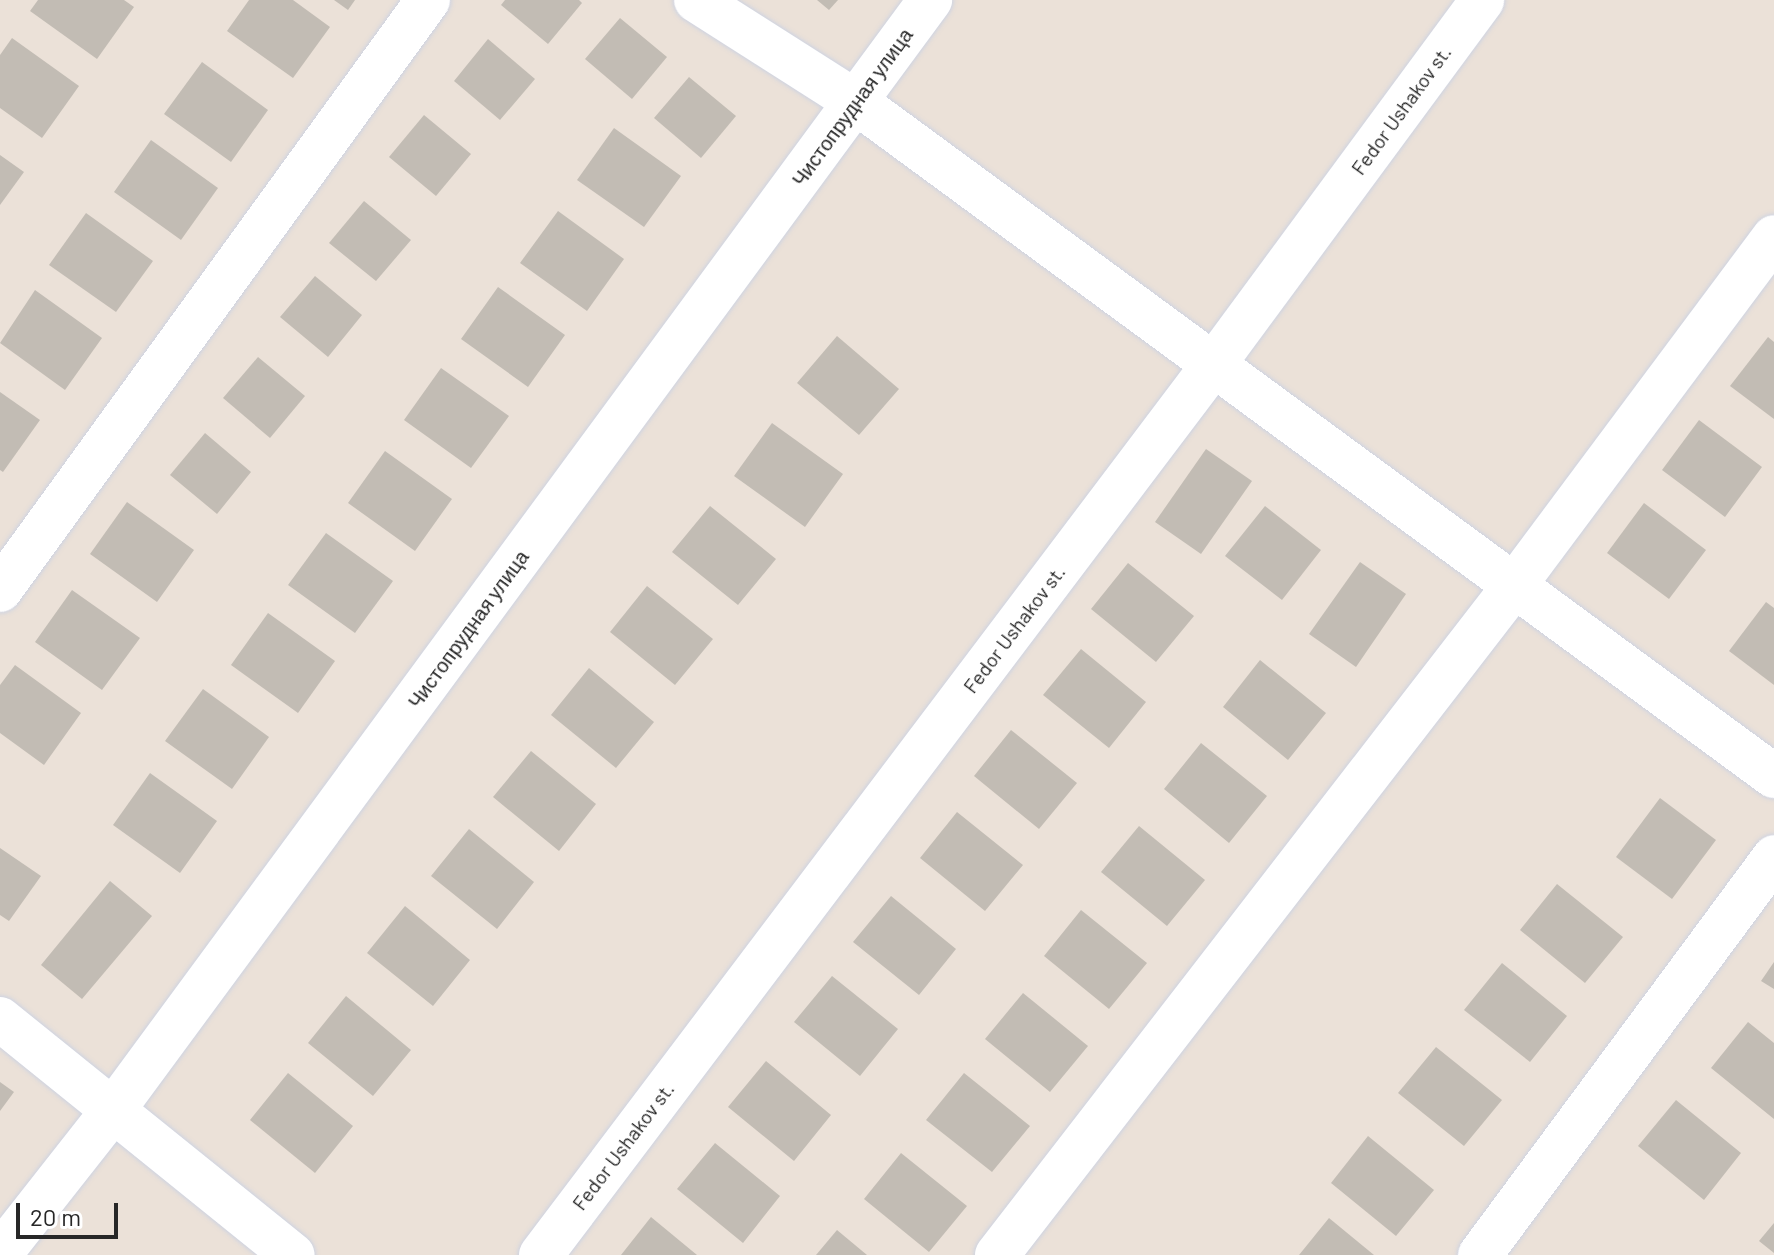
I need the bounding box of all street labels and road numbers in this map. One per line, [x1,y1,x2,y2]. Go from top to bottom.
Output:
street label: Чистопрудная улица [787,23,917,191]
street label: Fedor Ushakov st. [1346,41,1456,179]
street label: Чистопрудная улица [403,545,533,713]
street label: Fedor Ushakov st. [958,560,1070,698]
street label: Fedor Ushakov st. [567,1077,679,1215]

